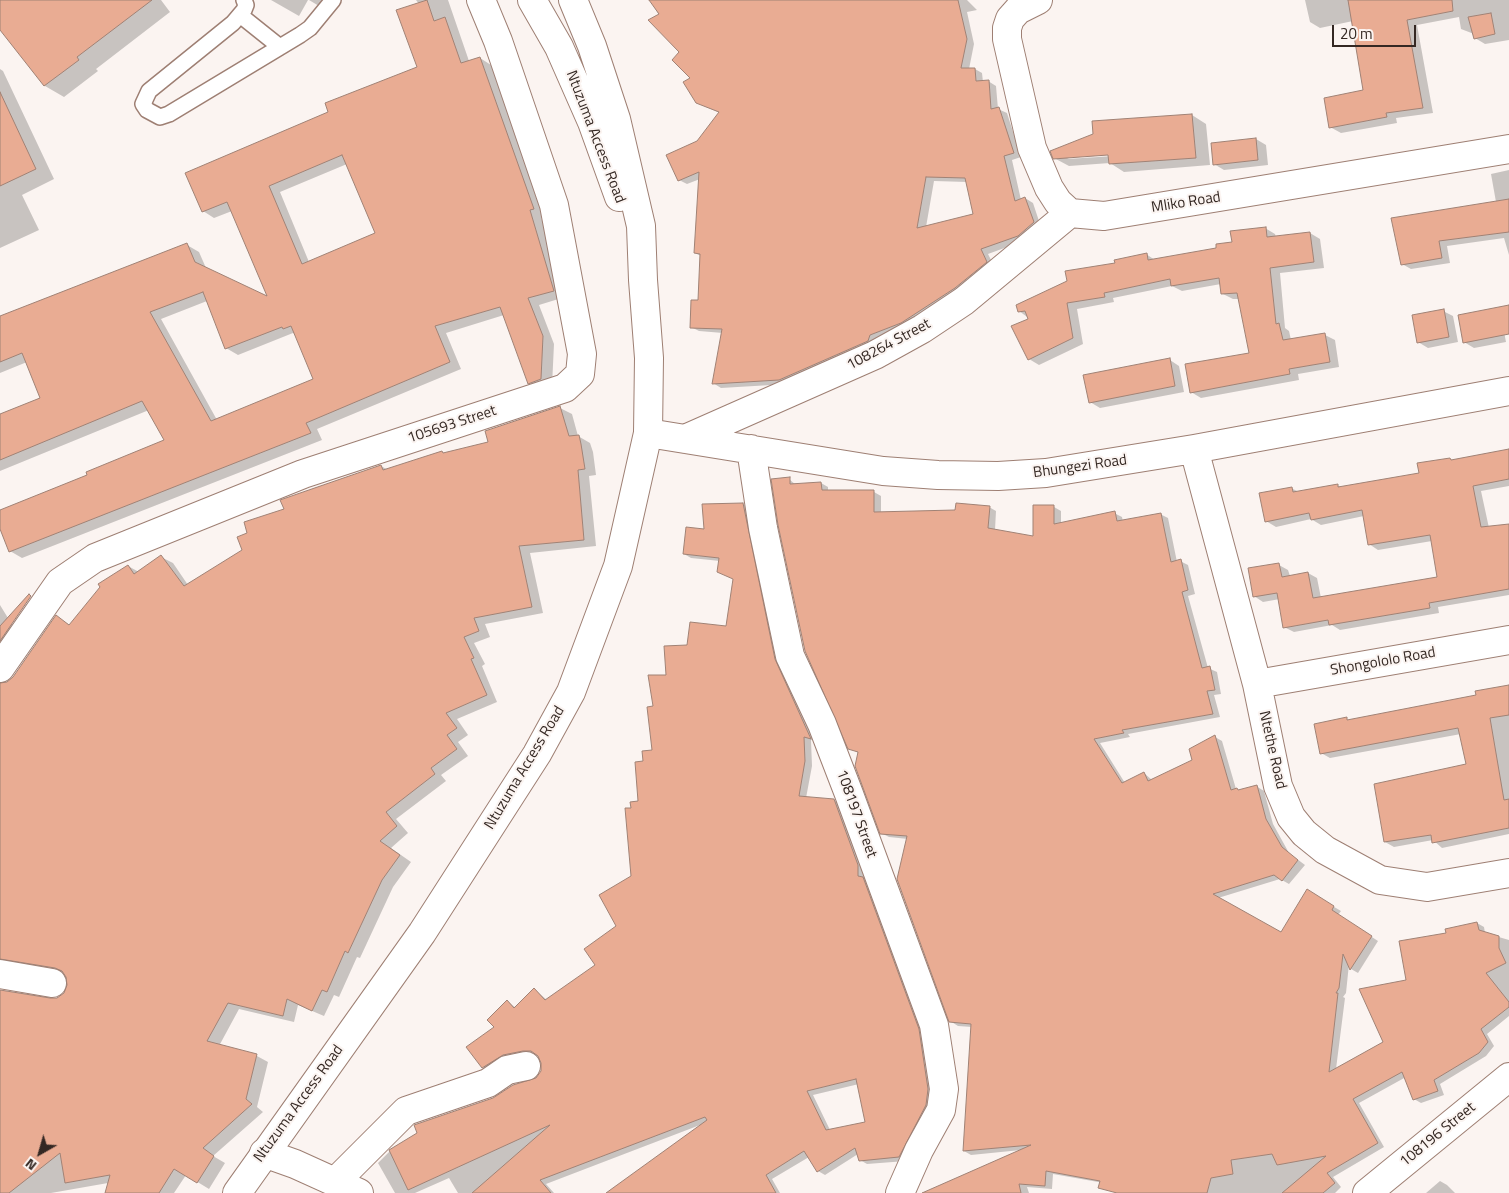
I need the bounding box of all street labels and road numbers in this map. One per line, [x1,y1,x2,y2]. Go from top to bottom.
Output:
street label: Ntuzuma Access Road [561,68,629,206]
street label: Mliko Road [1150,189,1222,217]
street label: 108264 Street [844,315,934,375]
street label: 105693 Street [405,402,499,448]
street label: Bhungezi Road [1032,452,1128,482]
street label: Shongololo Road [1329,644,1437,680]
street label: Ntuzuma Access Road [481,703,569,833]
street label: Ntethe Road [1254,709,1290,791]
street label: 108197 Street [832,768,880,860]
street label: Ntuzuma Access Road [250,1042,348,1166]
street label: 108196 Street [1396,1099,1480,1171]

